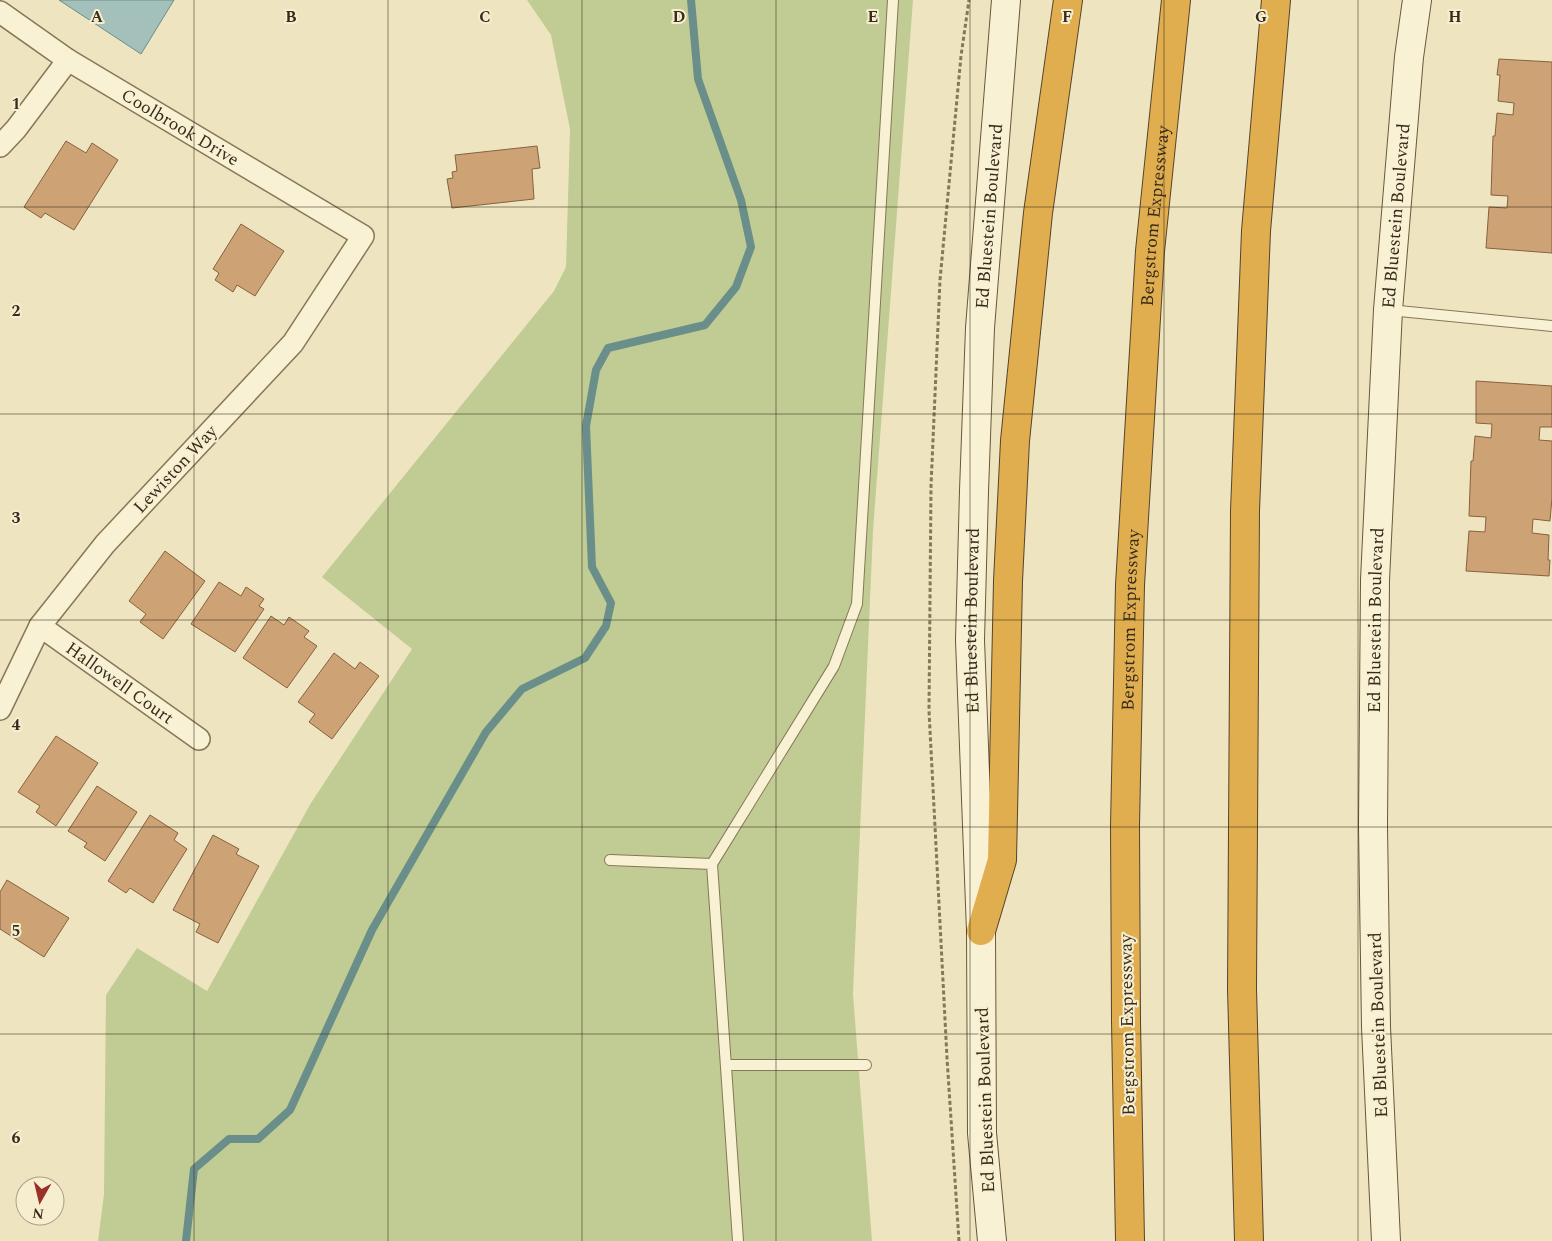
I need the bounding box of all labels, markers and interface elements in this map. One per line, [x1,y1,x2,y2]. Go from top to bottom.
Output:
text: A [91,5,104,29]
text: B [285,5,297,29]
text: C [479,5,491,29]
text: D [673,5,686,29]
text: E [868,5,878,29]
text: F [1062,5,1072,29]
text: G [1255,5,1267,29]
text: H [1448,5,1462,29]
street label: Coolbrook Drive [116,82,244,173]
text: 1 [12,92,20,116]
street label: Ed Bluestein Boulevard [969,122,1010,310]
street label: Ed Bluestein Boulevard [1375,122,1417,310]
street label: Bergstrom Expressway [1134,123,1177,307]
text: 2 [12,299,21,323]
street label: Lewiston Way [127,418,225,520]
text: 3 [12,506,21,530]
street label: Ed Bluestein Boulevard [957,527,987,714]
street label: Bergstrom Expressway [1114,527,1147,711]
street label: Ed Bluestein Boulevard [1361,527,1392,713]
street label: Hallowell Court [60,635,179,731]
text: 4 [12,713,21,737]
text: 5 [12,919,20,943]
street label: Ed Bluestein Boulevard [1362,932,1395,1118]
street label: Bergstrom Expressway [1112,933,1143,1116]
street label: Ed Bluestein Boulevard [969,1007,1002,1193]
text: 6 [12,1126,21,1150]
north arrow [15,1176,65,1226]
text: N [31,1202,45,1225]

